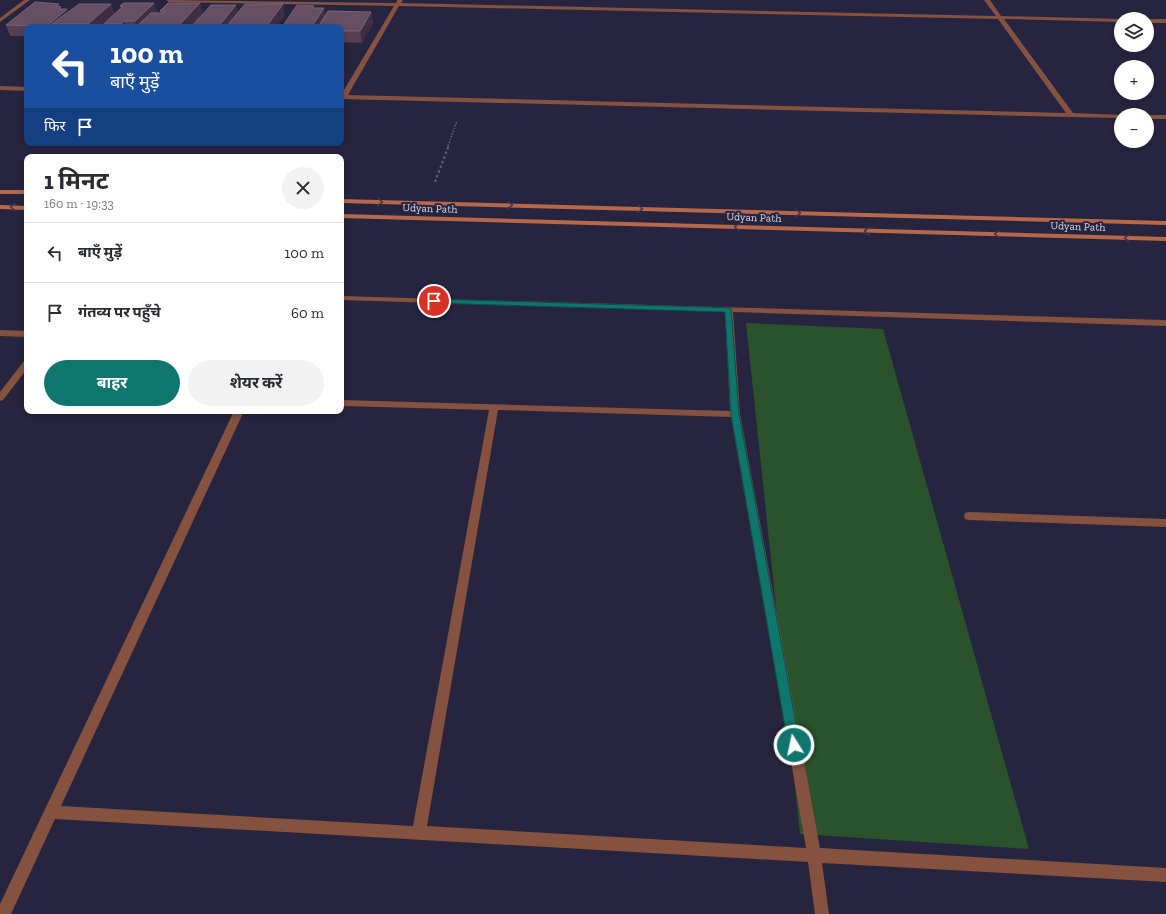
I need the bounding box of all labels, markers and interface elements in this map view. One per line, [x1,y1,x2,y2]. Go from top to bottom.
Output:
map controls [1114,12,1154,148]
button: layers [1114,12,1154,52]
text: 100 m [110,37,183,70]
icon: left [44,40,96,92]
button: + [1114,60,1154,100]
text: बाएँ मुड़ें [110,71,159,93]
button: − [1114,108,1154,148]
icon: arrive [74,116,96,138]
text: फिर [44,117,66,135]
text: 1 मिनट [44,166,109,195]
button: close [282,167,324,209]
text: 160 m · 19:33 [44,196,114,211]
one-way arrow [377,198,383,206]
street label: Udyan Path [402,201,459,216]
one-way arrow [507,201,513,209]
one-way arrow [10,203,16,211]
one-way arrow [637,204,643,213]
one-way arrow [795,209,801,217]
street label: Udyan Path [726,210,783,225]
street label: Udyan Path [1050,219,1107,234]
one-way arrow [734,223,740,231]
one-way arrow [864,227,870,235]
one-way arrow [994,230,1000,239]
one-way arrow [1124,234,1130,242]
icon: left [44,242,66,264]
text: बाएँ मुड़ें [78,243,122,261]
text: 100 m [285,244,324,262]
pin [417,284,451,318]
icon: arrive [423,290,445,312]
icon: arrive [44,302,66,324]
text: गंतव्य पर पहुँचे [78,303,161,321]
text: 60 m [291,304,324,322]
button: बाहर [44,360,180,406]
button: शेयर करें [188,360,324,406]
position arrow [773,724,815,766]

